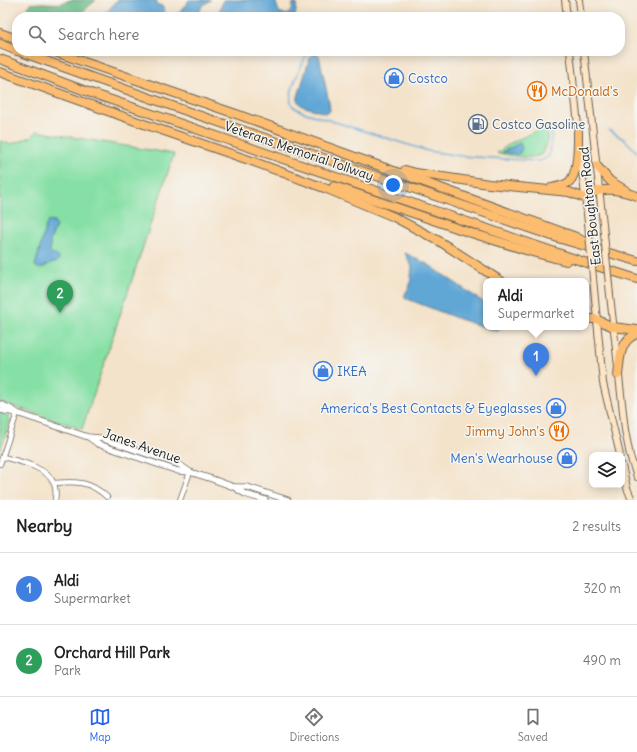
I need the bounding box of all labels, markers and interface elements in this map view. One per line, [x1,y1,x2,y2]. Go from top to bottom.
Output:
search box [12,12,625,56]
icon: search [26,23,48,45]
text: Search here [58,25,139,44]
shop icon: Costco [383,67,405,89]
place label: Costco [408,70,448,87]
restaurant icon: McDonald's [526,80,548,102]
place label: McDonald's [551,83,618,100]
fuel station icon: Costco Gasoline [467,113,489,135]
place label: Costco Gasoline [492,116,585,133]
street label: Veterans Memorial Tollway [222,117,376,185]
street label: East Boughton Road [575,146,605,266]
your location [383,175,403,195]
popup [483,278,589,330]
pin: 2 [47,280,73,313]
text: Aldi [498,286,523,305]
text: Supermarket [498,305,574,322]
pin: 1 [523,343,549,376]
shop icon: IKEA [312,360,334,382]
place label: IKEA [337,363,367,380]
shop icon: America's Best Contacts & Eyeglasses [545,397,567,419]
place label: America's Best Contacts & Eyeglasses [321,400,542,417]
restaurant icon: Jimmy John's [548,420,570,442]
place label: Jimmy John's [465,423,545,440]
street label: Janes Avenue [101,425,183,467]
shop icon: Men's Wearhouse [556,447,578,469]
place label: Men's Wearhouse [450,450,553,467]
map controls [589,452,625,488]
button: layers [589,452,625,488]
text: Nearby [16,515,72,537]
text: 2 results [572,518,621,535]
text: Aldi [54,571,79,590]
text: 1 [26,580,32,597]
text: 320 m [583,580,621,597]
text: Supermarket [54,590,131,607]
text: Orchard Hill Park [54,643,170,662]
text: 2 [25,652,33,669]
text: 490 m [583,652,621,669]
text: Park [54,662,81,679]
tab: Map [89,706,111,744]
tab: Directions [290,706,339,744]
tab: Saved [518,706,548,744]

